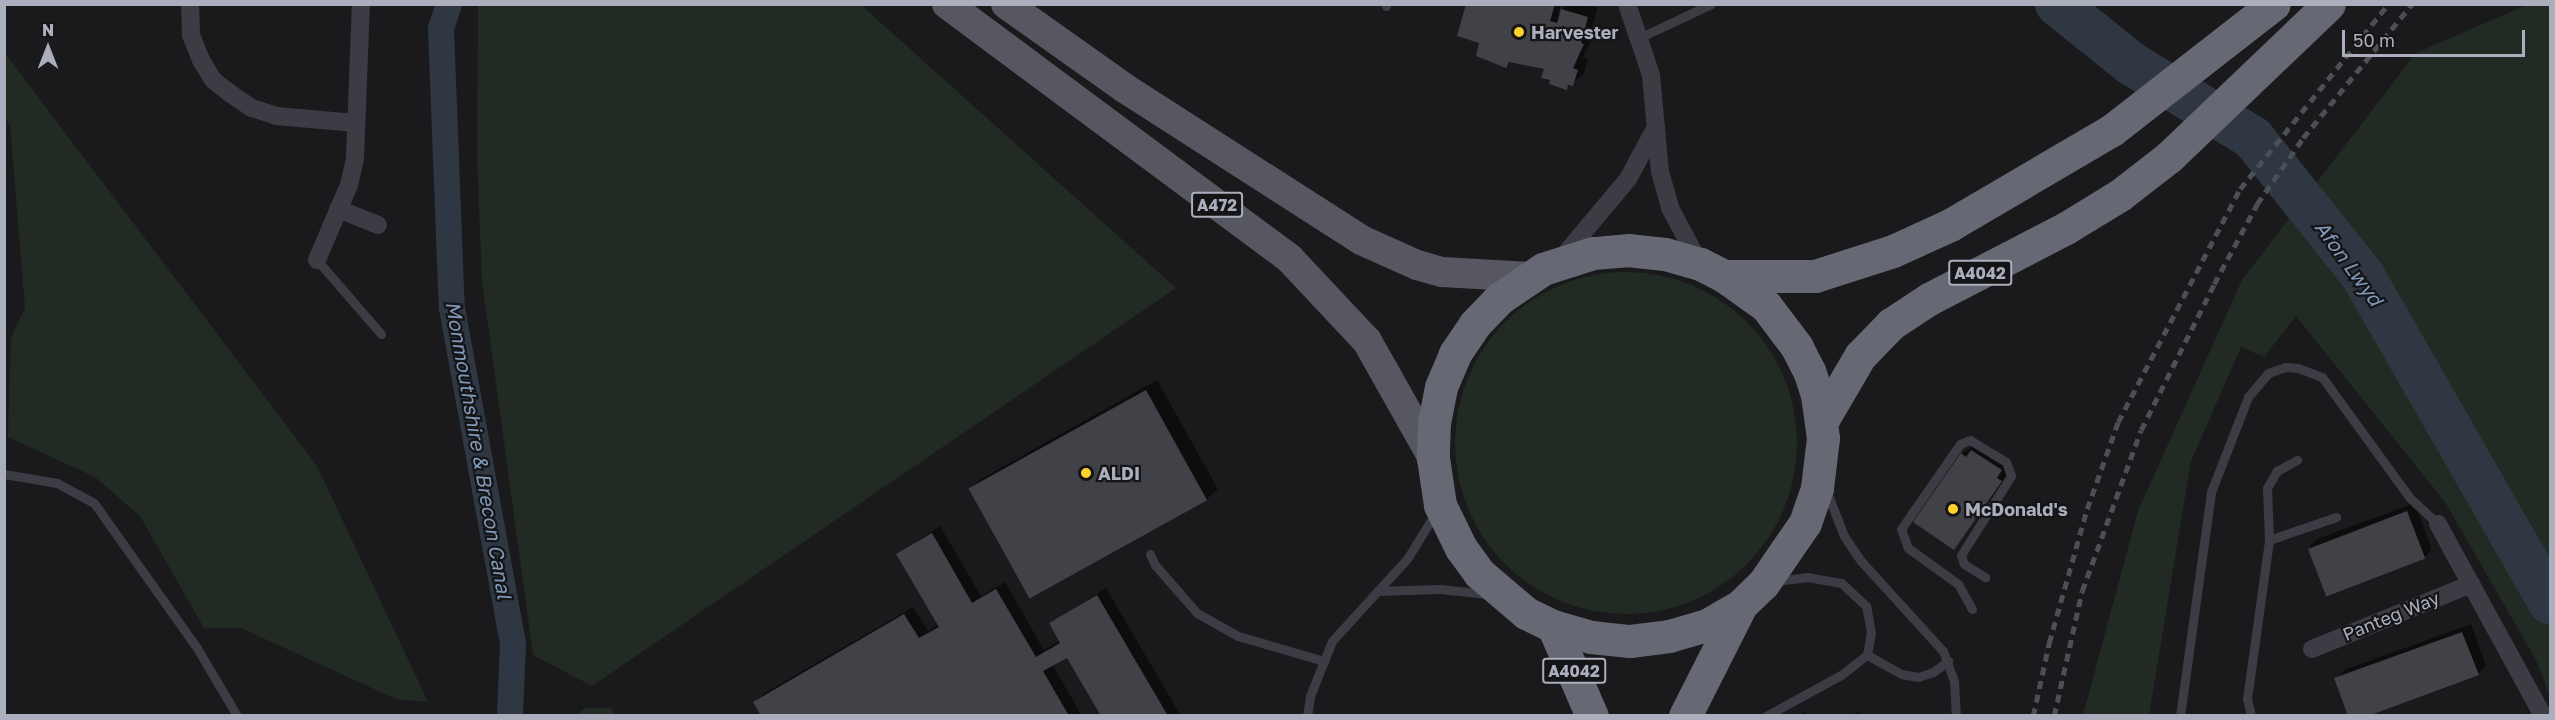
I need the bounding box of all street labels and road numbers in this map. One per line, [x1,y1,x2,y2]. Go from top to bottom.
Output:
road number: A472 [1190,192,1244,218]
road number: A4042 [1947,260,2013,286]
street label: Panteg Way [2340,587,2442,645]
road number: A4042 [1541,658,1607,684]

